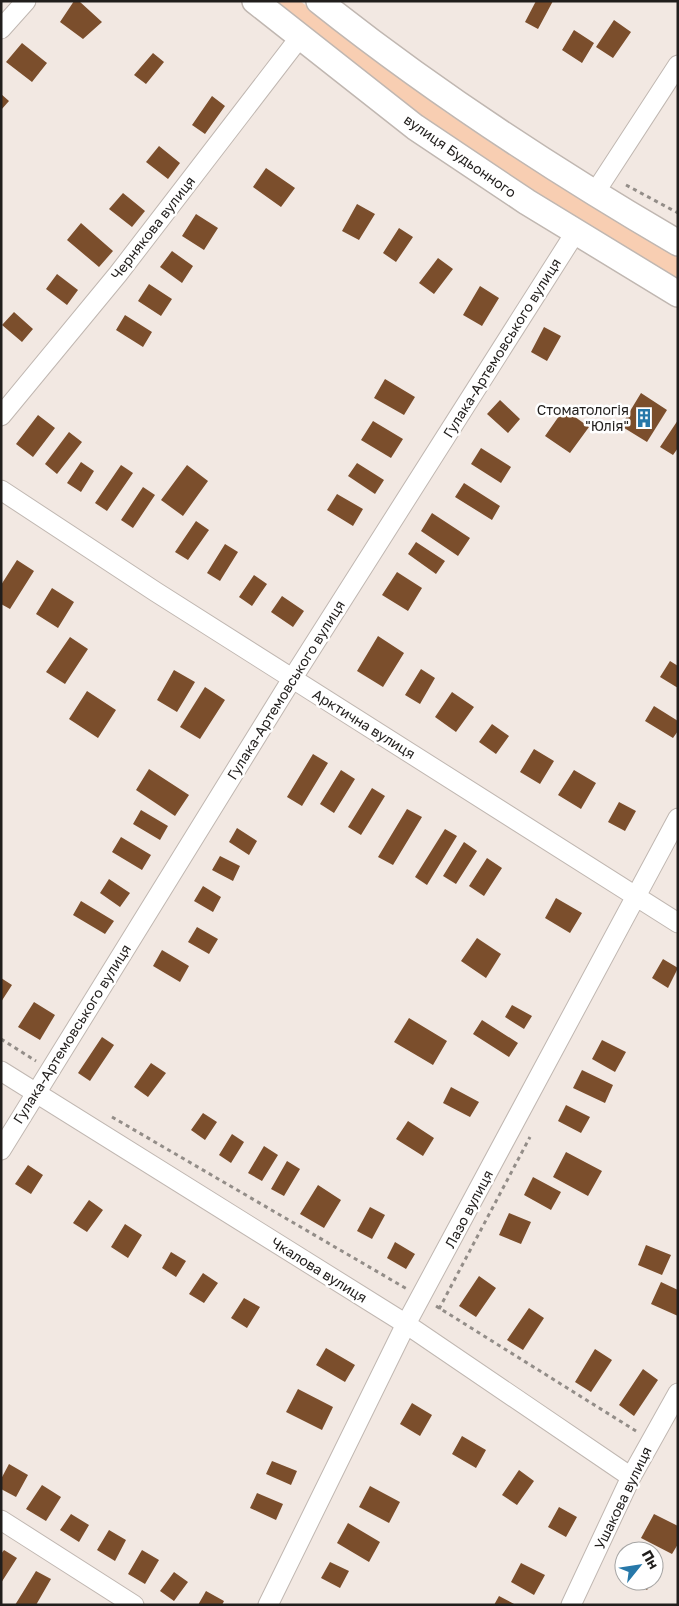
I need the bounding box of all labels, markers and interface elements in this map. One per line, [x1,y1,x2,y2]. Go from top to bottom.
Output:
street label: вулиця Будьонного [401,110,520,201]
street label: Чернякова вулиця [107,172,198,283]
street label: Гулака-Артемовського вулиця [439,255,564,441]
place label: Стоматологія "Юлія" [537,401,629,434]
building icon: Стоматологія "Юлія" [633,407,655,429]
street label: Гулака-Артемовського вулиця [223,597,348,783]
street label: Арктична вулиця [310,685,419,762]
street label: Гулака-Артемовського вулиця [9,941,134,1127]
street label: Лазо вулиця [441,1167,496,1251]
street label: Чкалова вулиця [268,1233,370,1306]
street label: Ушакова вулиця [590,1444,655,1552]
north arrow [614,1541,664,1591]
text: Пн [639,1547,663,1572]

